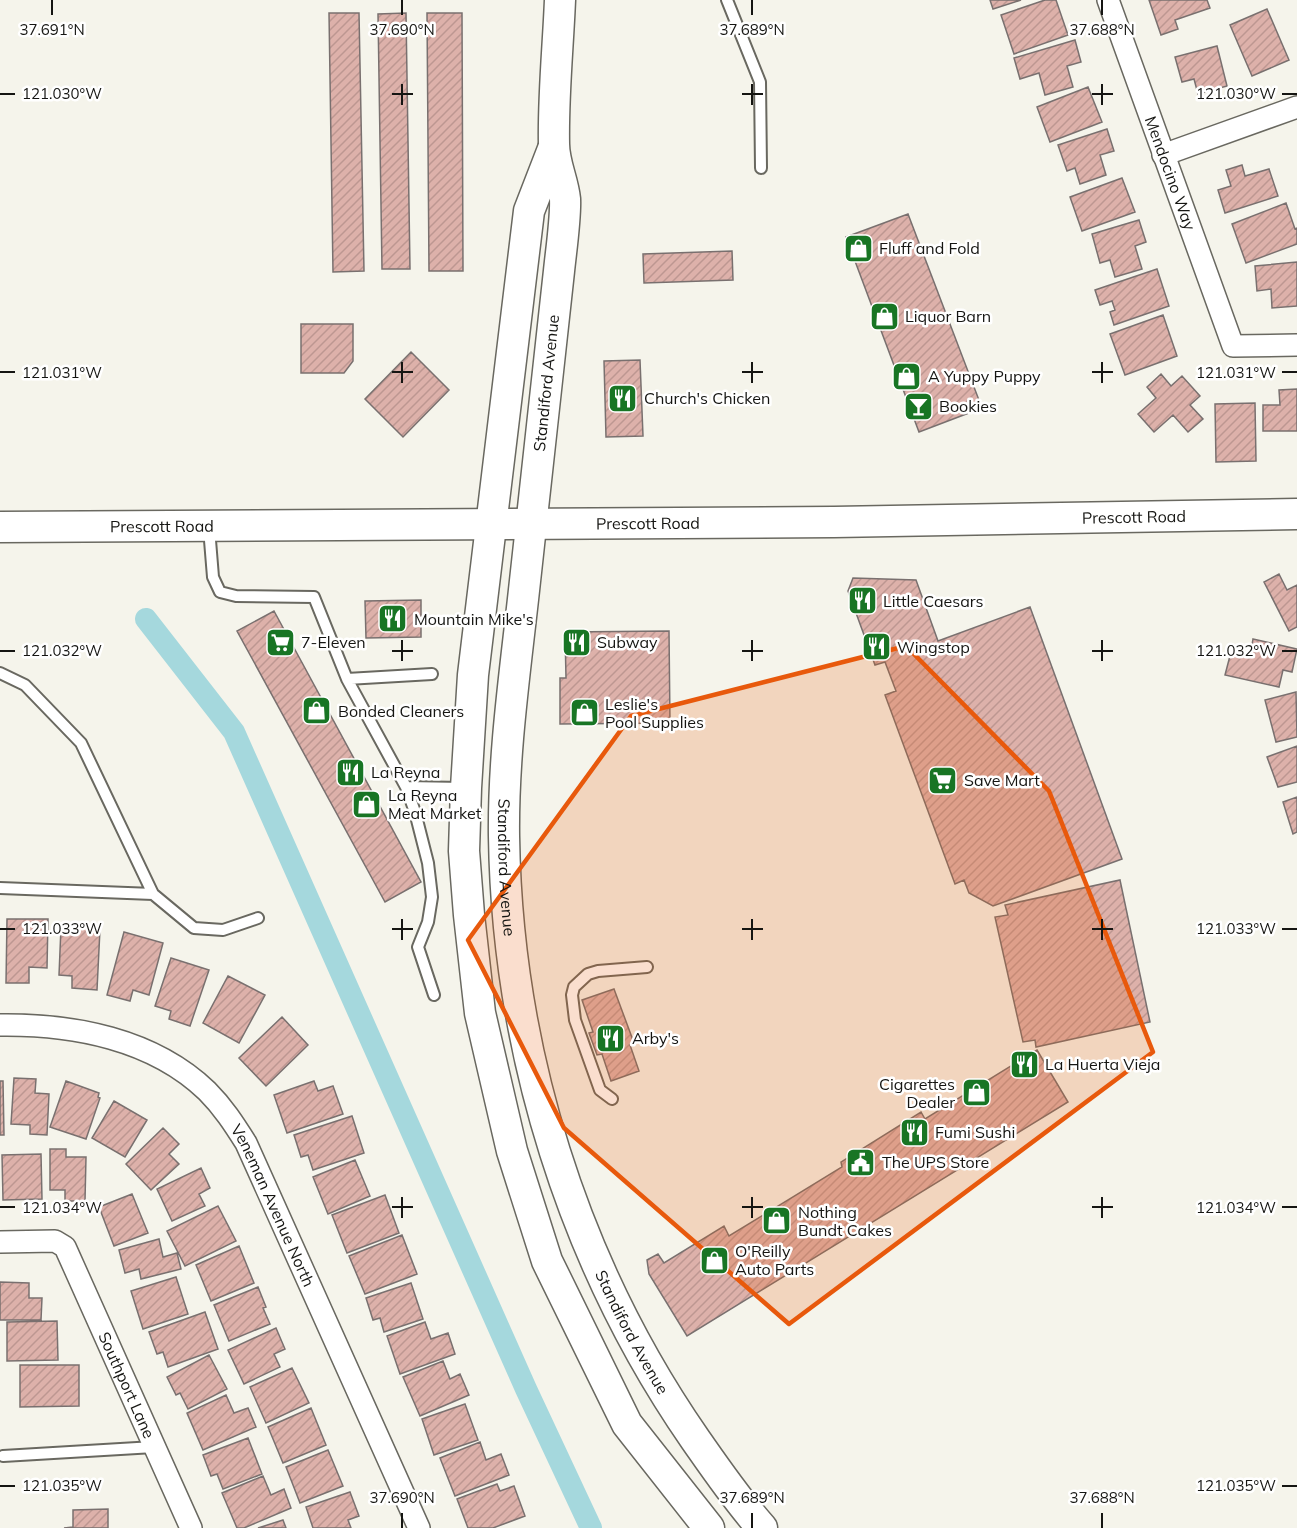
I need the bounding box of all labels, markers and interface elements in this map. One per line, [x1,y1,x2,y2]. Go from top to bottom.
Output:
text: 37.691°N [19,20,85,39]
text: 37.690°N [369,20,435,39]
text: 37.689°N [719,20,785,39]
text: 37.688°N [1069,20,1135,39]
text: 121.030°W [22,84,102,103]
text: 121.030°W [1196,84,1276,103]
street label: Mendocino Way [1141,113,1200,233]
shop icon: Fluff and Fold [842,232,874,264]
place label: Fluff and Fold [879,238,980,258]
shop icon: Liquor Barn [868,300,900,332]
place label: Liquor Barn [905,306,991,326]
street label: Standiford Avenue [529,314,563,452]
shop icon: A Yuppy Puppy [891,360,923,392]
text: 121.031°W [22,363,102,382]
text: 121.031°W [1196,363,1276,382]
place label: A Yuppy Puppy [928,366,1041,386]
restaurant icon: Church's Chicken [607,382,639,414]
place label: Church's Chicken [644,388,770,408]
bar icon: Bookies [902,390,934,422]
place label: Bookies [939,396,997,416]
street label: Prescott Road [1082,506,1186,528]
street label: Prescott Road [596,513,700,533]
street label: Prescott Road [110,516,214,536]
restaurant icon: Little Caesars [846,585,878,617]
place label: Little Caesars [883,591,983,611]
restaurant icon: Mountain Mike's [377,603,409,635]
place label: Mountain Mike's [414,609,534,629]
supermarket icon: 7-Eleven [264,626,296,658]
restaurant icon: Subway [560,626,592,658]
restaurant icon: Wingstop [860,631,892,663]
place label: 7-Eleven [301,632,366,652]
place label: Subway [597,632,658,652]
place label: Wingstop [897,637,970,657]
text: 121.032°W [22,641,102,660]
text: 121.032°W [1196,641,1276,660]
place label: Leslie's Pool Supplies [605,694,704,732]
shop icon: Bonded Cleaners [301,695,333,727]
shop icon: Leslie's Pool Supplies [568,697,600,729]
place label: Bonded Cleaners [338,701,464,721]
restaurant icon: La Reyna [334,756,366,788]
place label: La Reyna [371,762,440,782]
supermarket icon: Save Mart [927,764,959,796]
place label: Save Mart [964,770,1040,790]
place label: La Reyna Meat Market [388,785,482,823]
shop icon: La Reyna Meat Market [351,788,383,820]
street label: Standiford Avenue [494,798,520,937]
text: 121.033°W [22,919,102,938]
text: 121.033°W [1196,919,1276,938]
restaurant icon: Arby's [595,1022,627,1054]
place label: Arby's [632,1028,679,1048]
restaurant icon: La Huerta Vieja [1008,1048,1040,1080]
place label: La Huerta Vieja [1045,1054,1160,1074]
place label: Cigarettes Dealer [879,1074,955,1112]
shop icon: Cigarettes Dealer [960,1077,992,1109]
restaurant icon: Fumi Sushi [898,1116,930,1148]
street label: Veneman Avenue North [227,1120,319,1290]
place label: Fumi Sushi [935,1122,1015,1142]
public building icon: The UPS Store [845,1146,877,1178]
place label: The UPS Store [882,1152,989,1172]
text: 121.034°W [22,1198,102,1217]
text: 121.034°W [1196,1198,1276,1217]
place label: Nothing Bundt Cakes [798,1202,892,1240]
shop icon: Nothing Bundt Cakes [761,1205,793,1237]
place label: O'Reilly Auto Parts [735,1241,814,1279]
shop icon: O'Reilly Auto Parts [698,1244,730,1276]
street label: Standiford Avenue [591,1267,673,1398]
street label: Southport Lane [94,1329,159,1441]
text: 121.035°W [22,1476,102,1495]
text: 121.035°W [1196,1476,1276,1495]
text: 37.690°N [369,1488,435,1507]
text: 37.689°N [719,1488,785,1507]
text: 37.688°N [1069,1488,1135,1507]

